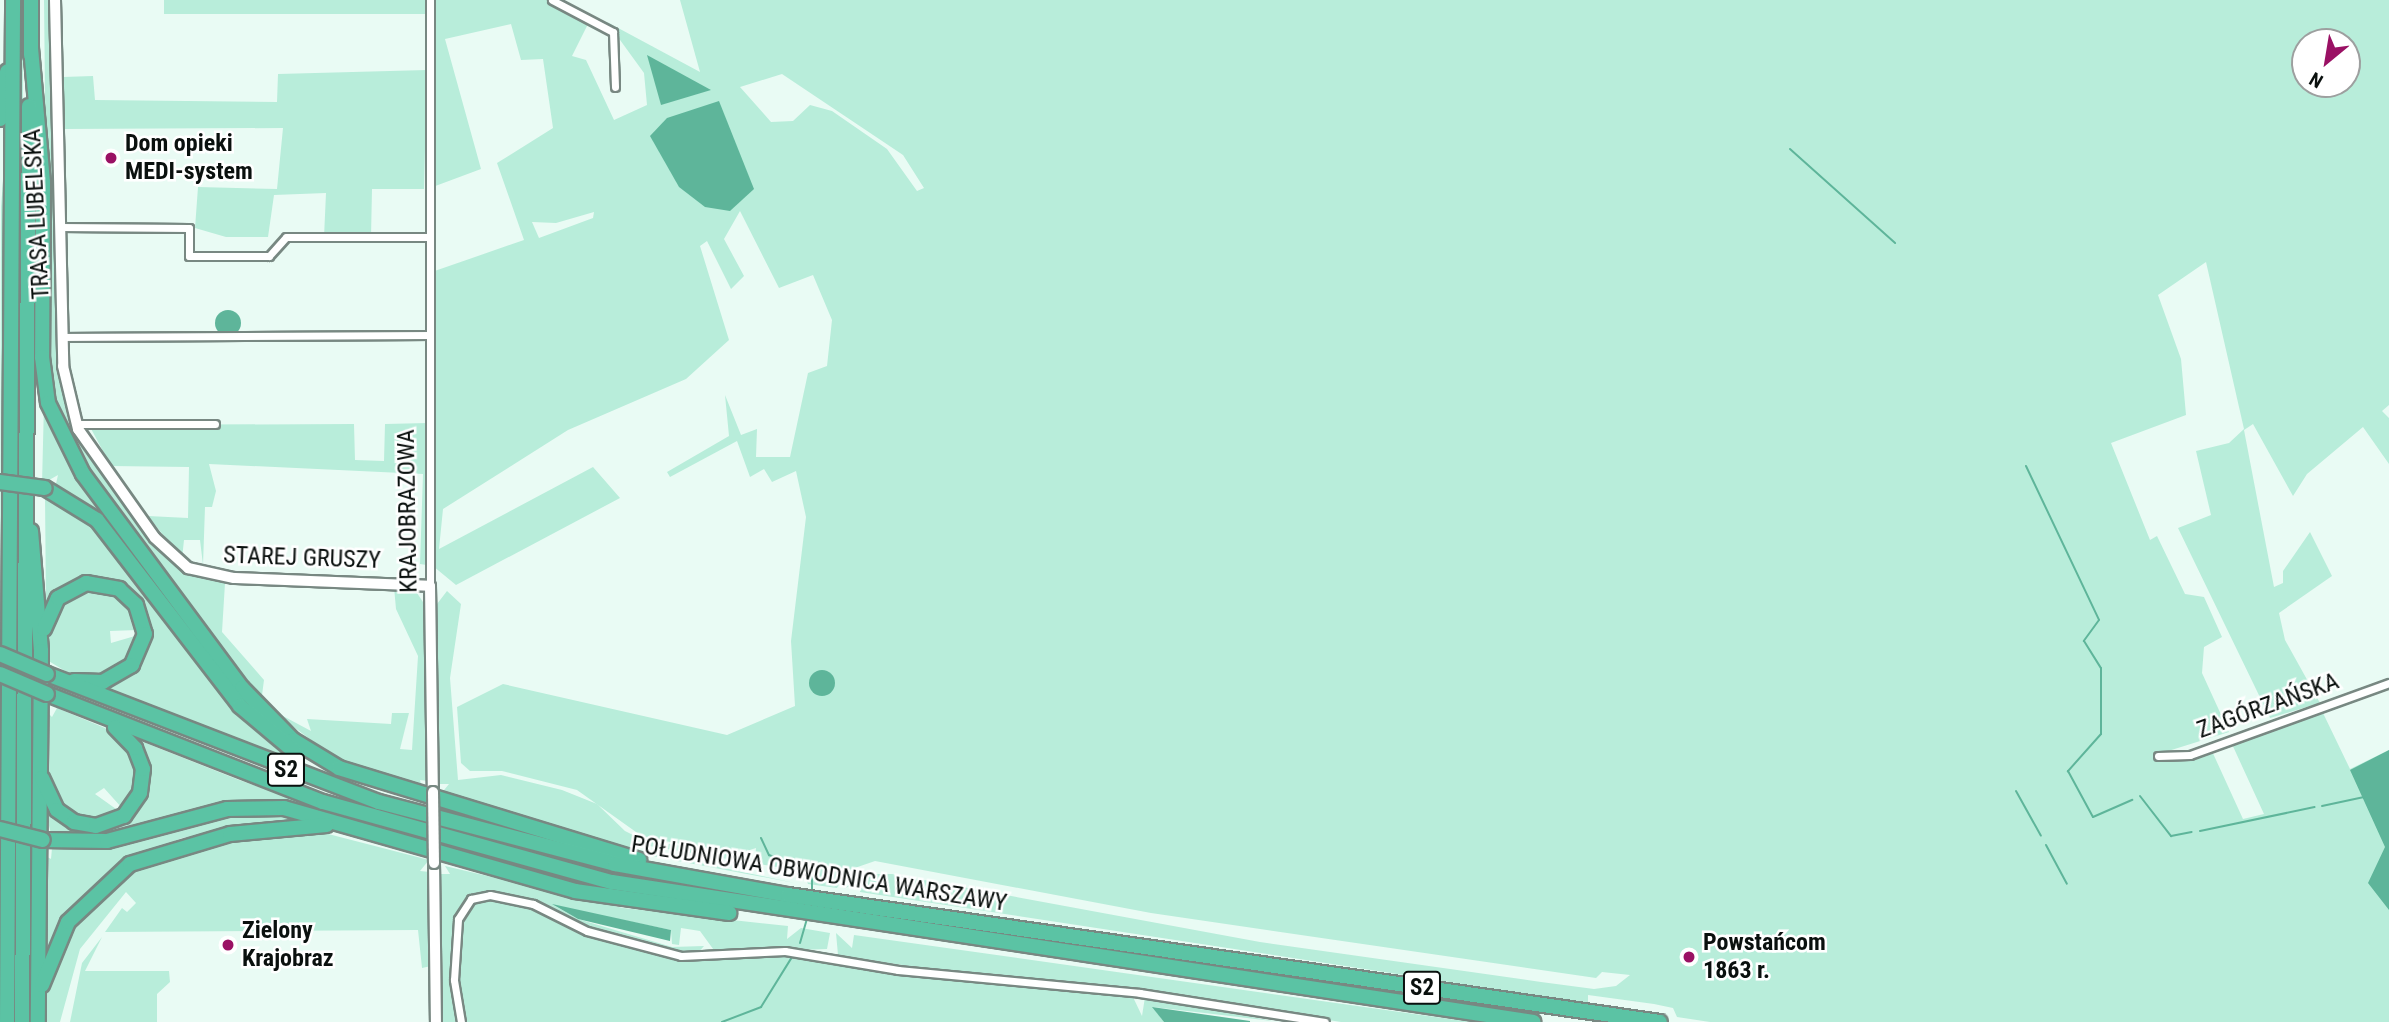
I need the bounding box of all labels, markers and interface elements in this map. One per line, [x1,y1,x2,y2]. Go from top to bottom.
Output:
north arrow [2291,28,2361,98]
text: N [2305,67,2327,93]
street label: TRASA LUBELSKA [18,128,56,300]
place label: Dom opieki MEDI-system [125,130,253,186]
marker: Dom opieki MEDI-system [103,150,119,166]
street label: KRAJOBRAZOWA [392,429,424,593]
street label: STAREJ GRUSZY [223,541,381,575]
street label: ZAGÓRZAŃSKA [2193,667,2343,745]
road number: S2 [267,750,305,790]
street label: POŁUDNIOWA OBWODNICA WARSZAWY [629,830,1009,918]
place label: Zielony Krajobraz [242,917,334,973]
place label: Powstańcom 1863 r. [1703,929,1826,985]
marker: Zielony Krajobraz [220,937,236,953]
marker: Powstańcom 1863 r. [1681,949,1697,965]
road number: S2 [1403,968,1441,1007]

